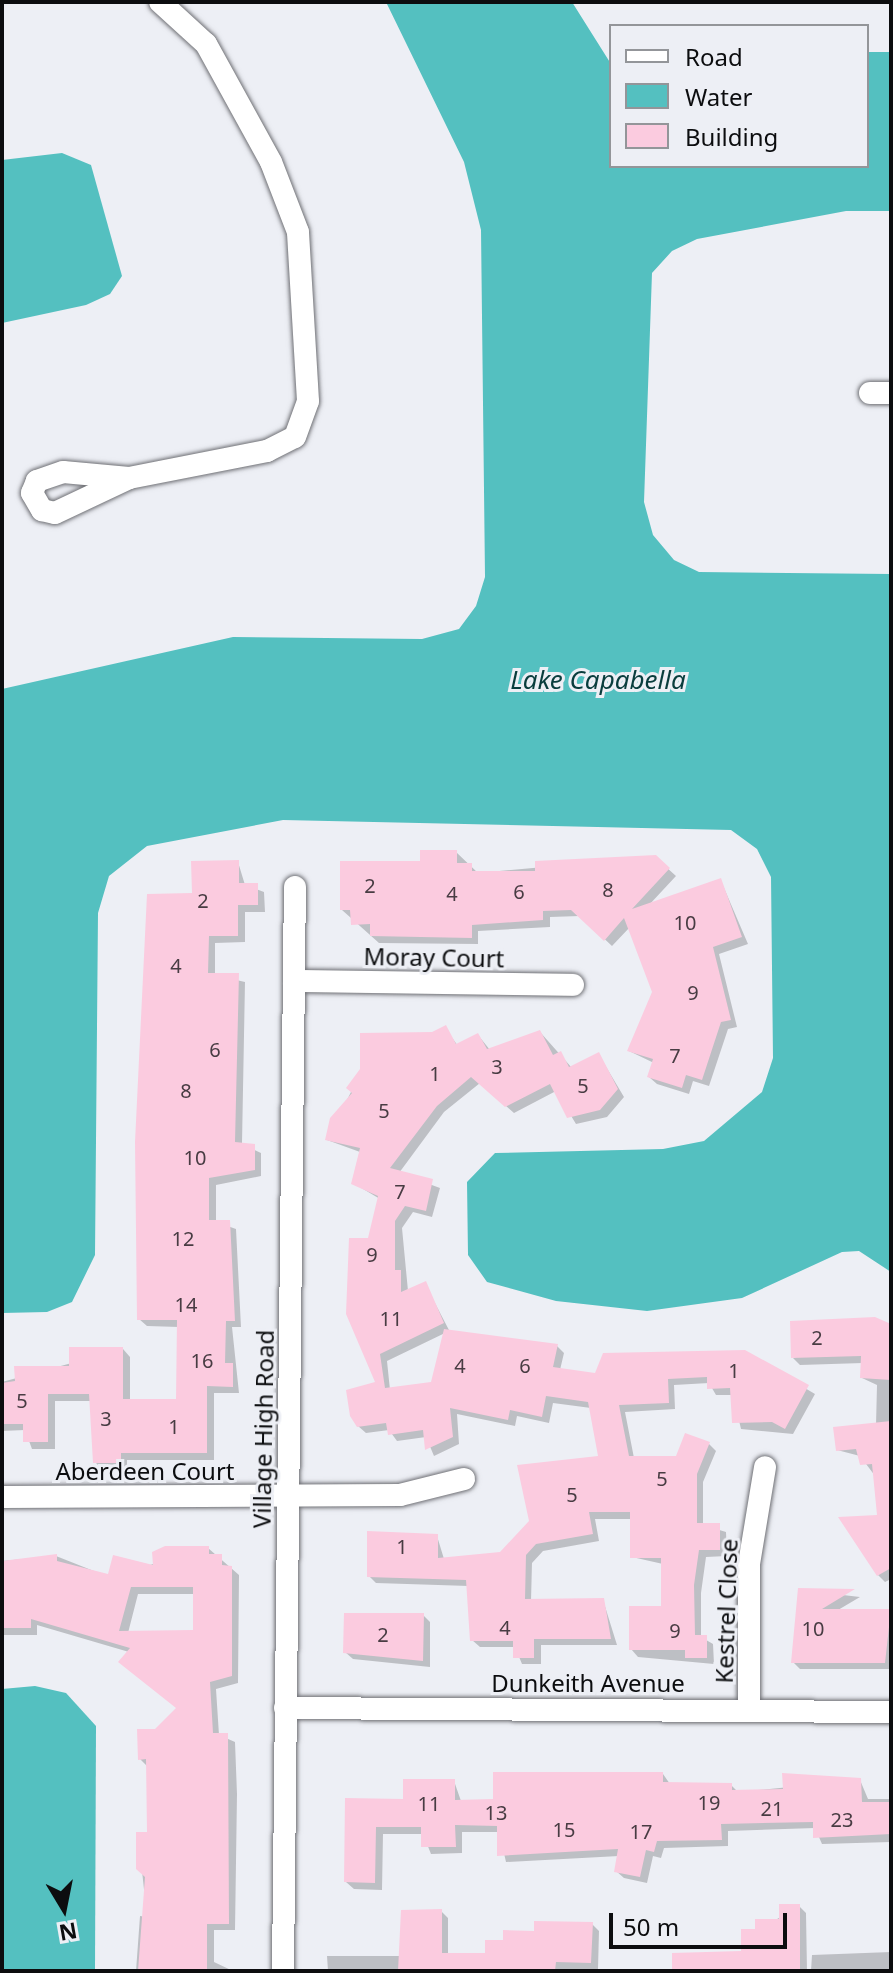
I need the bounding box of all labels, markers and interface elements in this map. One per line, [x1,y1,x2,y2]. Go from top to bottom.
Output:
legend [609,24,869,168]
text: Road [685,40,743,73]
text: Water [685,80,752,113]
text: Building [685,120,778,153]
water label: Lake Capabella [510,664,686,696]
house number: 2 [364,873,376,897]
house number: 8 [602,877,614,901]
house number: 6 [513,879,525,903]
house number: 4 [446,881,458,905]
house number: 2 [197,888,209,912]
house number: 10 [674,910,696,934]
street label: Moray Court [363,941,505,973]
house number: 4 [170,953,182,977]
house number: 9 [687,980,699,1004]
house number: 6 [209,1037,221,1061]
house number: 7 [669,1043,681,1067]
house number: 3 [491,1054,503,1078]
house number: 1 [429,1061,441,1085]
house number: 5 [577,1073,589,1097]
house number: 8 [180,1078,192,1102]
house number: 5 [378,1098,390,1122]
house number: 10 [184,1145,206,1169]
house number: 7 [394,1179,406,1203]
house number: 12 [172,1226,194,1250]
house number: 9 [366,1242,378,1266]
house number: 14 [175,1292,197,1316]
house number: 11 [380,1306,402,1330]
house number: 2 [811,1325,823,1349]
street label: Village High Road [247,1330,279,1528]
house number: 16 [191,1348,213,1372]
house number: 4 [454,1353,466,1377]
house number: 6 [519,1353,531,1377]
house number: 1 [728,1358,740,1382]
house number: 5 [16,1388,28,1412]
house number: 3 [100,1406,112,1430]
house number: 1 [168,1414,180,1438]
street label: Aberdeen Court [55,1457,235,1485]
house number: 5 [656,1466,668,1490]
house number: 5 [566,1482,578,1506]
house number: 1 [396,1534,408,1558]
street label: Kestrel Close [709,1538,743,1684]
house number: 4 [499,1615,511,1639]
house number: 10 [802,1616,824,1640]
house number: 9 [669,1618,681,1642]
house number: 2 [377,1622,389,1646]
street label: Dunkeith Avenue [491,1669,685,1697]
house number: 19 [698,1790,720,1814]
house number: 11 [418,1791,440,1815]
house number: 21 [761,1796,783,1820]
house number: 13 [485,1800,507,1824]
house number: 23 [831,1807,853,1831]
house number: 15 [553,1817,575,1841]
house number: 17 [630,1819,652,1843]
north arrow [24,1869,104,1949]
scale bar [613,1897,791,1947]
text: 50 m [623,1910,679,1943]
text: N [57,1916,80,1949]

